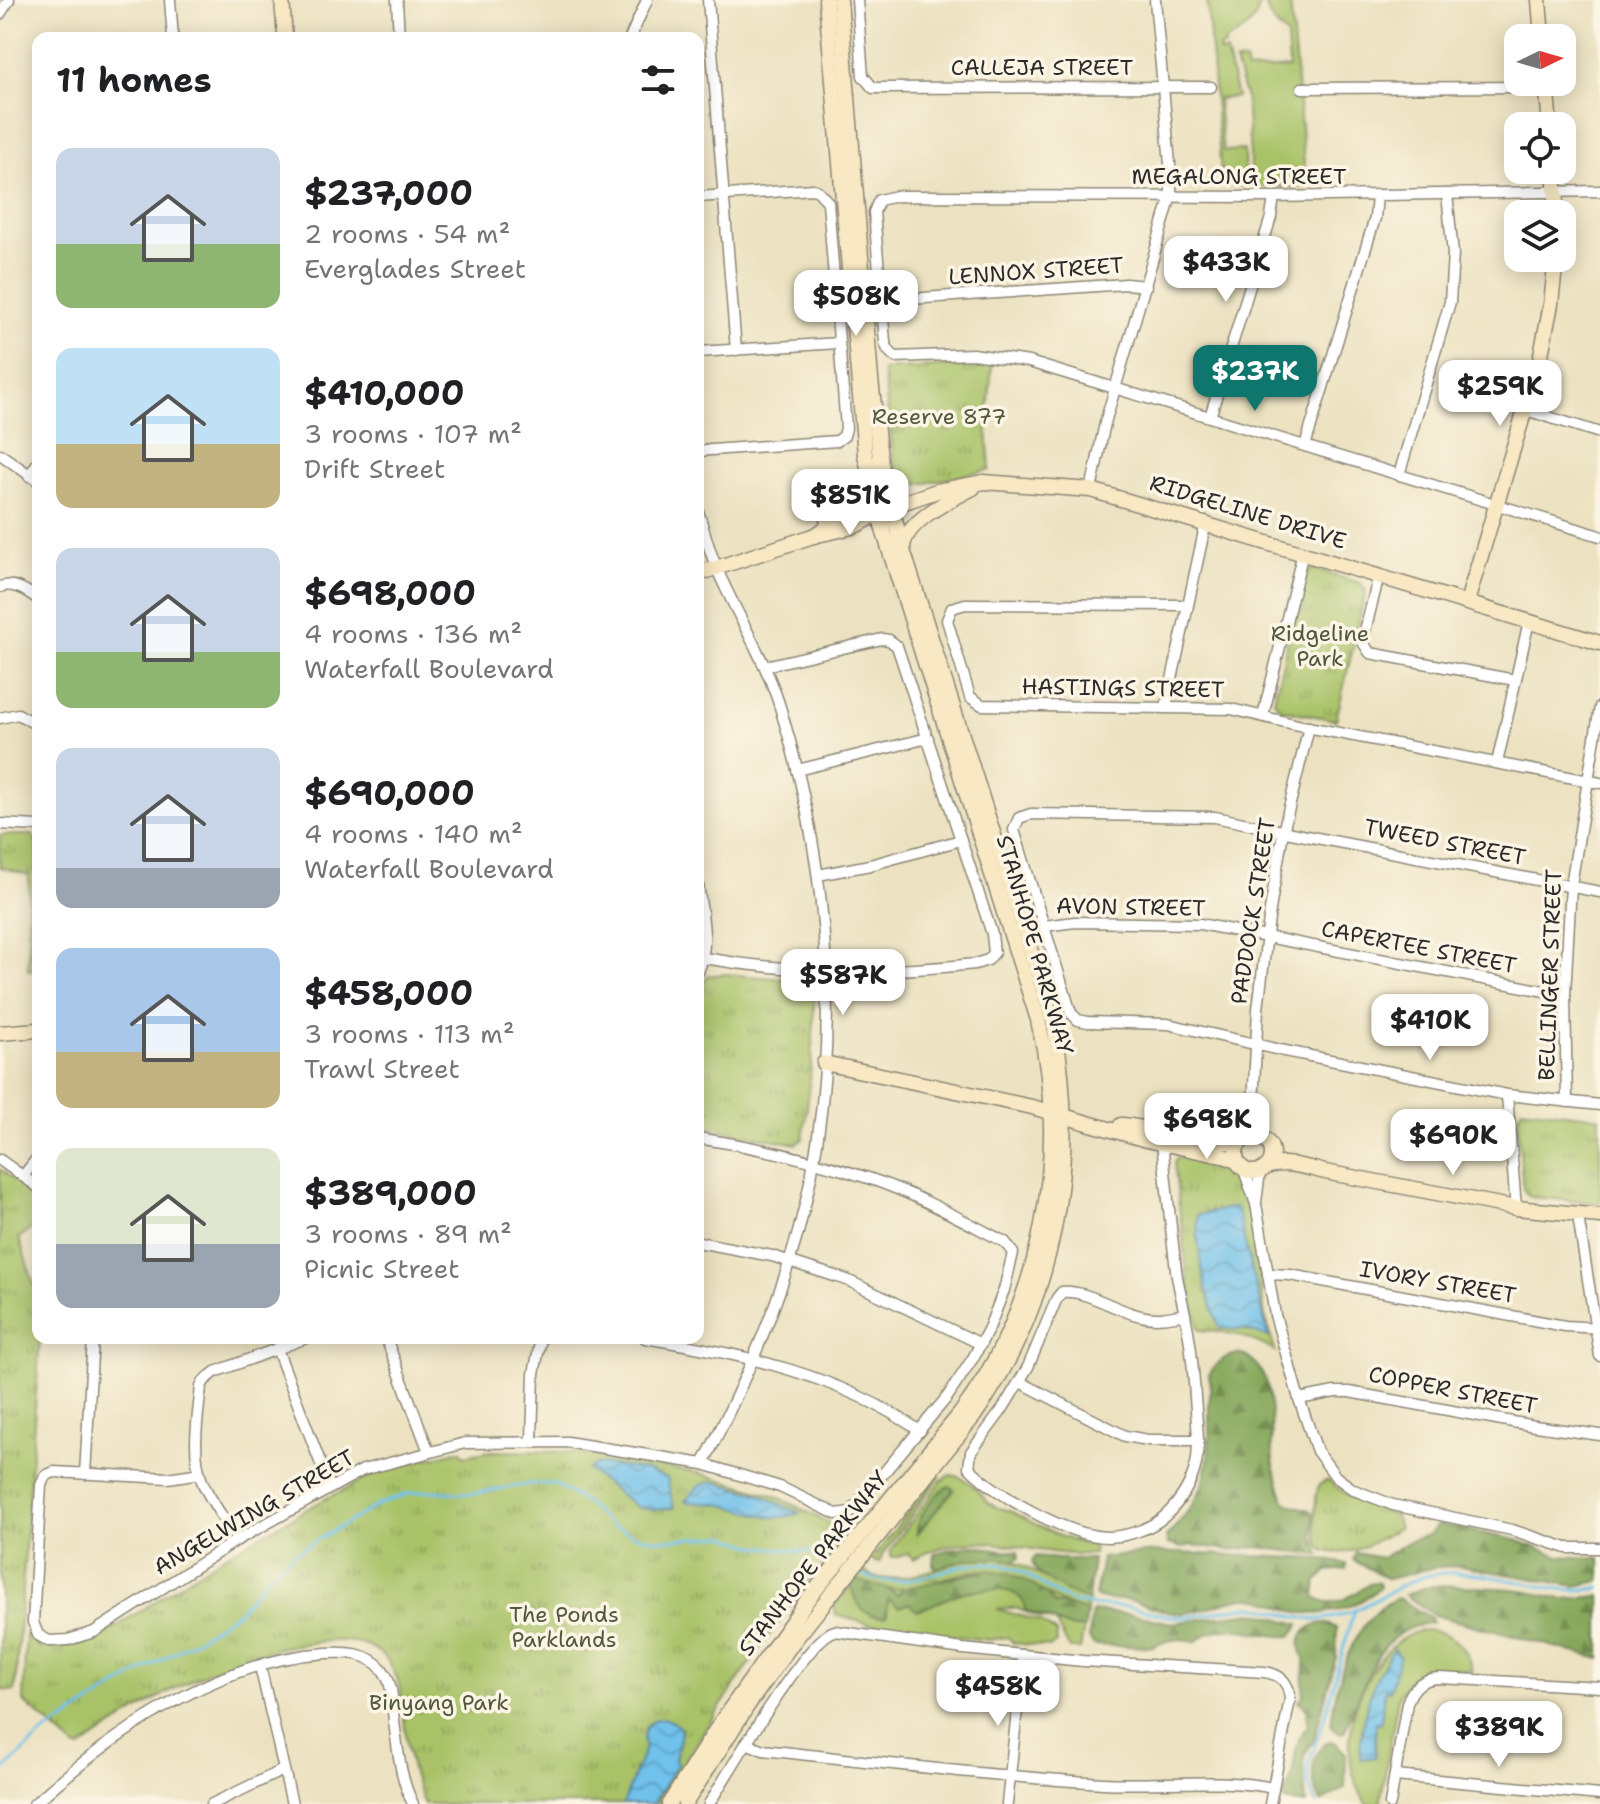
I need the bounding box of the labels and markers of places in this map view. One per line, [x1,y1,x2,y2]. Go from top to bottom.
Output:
pin: $433K [1170,236,1282,304]
pin: $508K [800,270,912,338]
pin: $237K [1199,345,1311,413]
pin: $259K [1444,360,1556,428]
pin: $851K [794,469,906,537]
pin: $587K [787,949,899,1017]
pin: $410K [1374,994,1486,1062]
pin: $698K [1151,1093,1263,1161]
pin: $690K [1397,1109,1509,1177]
pin: $458K [942,1660,1054,1728]
pin: $389K [1443,1701,1555,1769]

